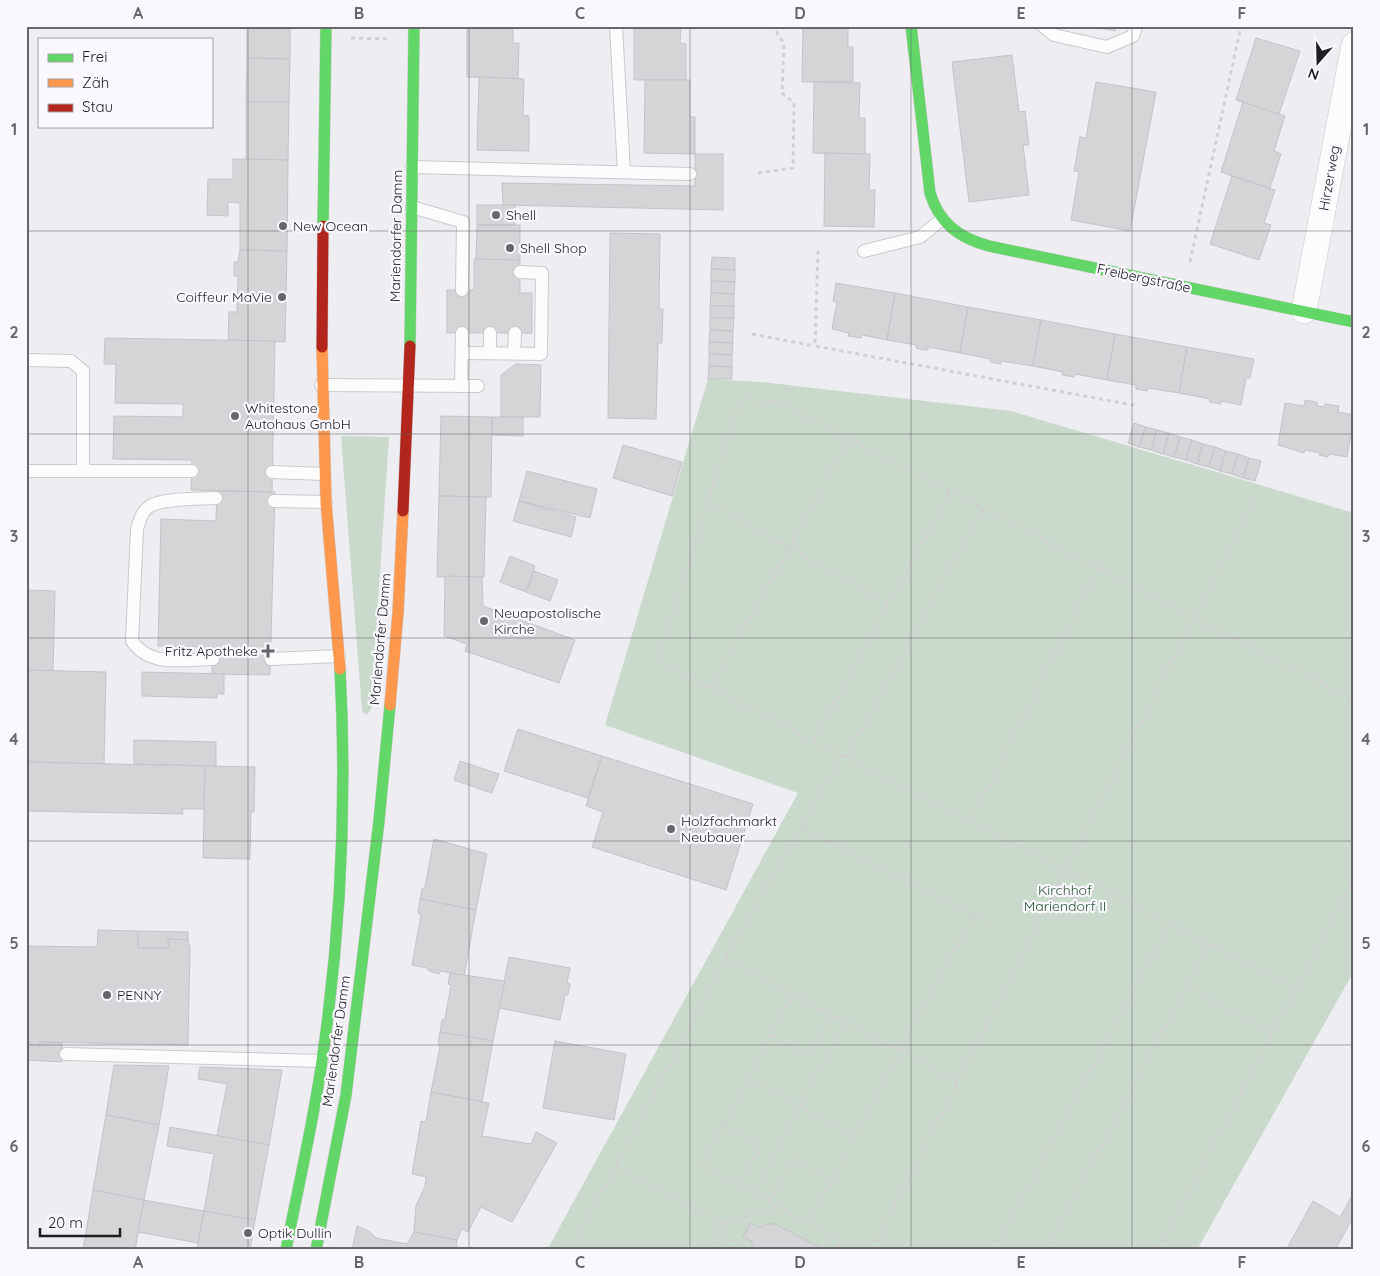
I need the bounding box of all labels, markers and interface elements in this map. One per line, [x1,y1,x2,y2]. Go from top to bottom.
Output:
text: A [133,3,144,23]
text: B [354,3,364,23]
text: C [575,3,585,23]
text: D [794,3,806,23]
text: E [1016,3,1026,23]
text: F [1238,3,1247,23]
legend [38,38,212,128]
north arrow [1292,38,1342,88]
text: Frei [82,47,108,66]
text: N [1306,64,1321,84]
text: Zäh [82,73,109,92]
text: Stau [82,97,113,116]
text: 1 [11,119,17,139]
text: 1 [1363,119,1369,139]
street label: Hirzerweg [1314,144,1344,212]
street label: Mariendorfer Damm [386,170,406,302]
place label: Shell [506,206,536,224]
marker: Shell [490,209,502,221]
place label: New Ocean [293,217,368,235]
marker: New Ocean [277,220,289,232]
place label: Shell Shop [520,239,587,257]
marker: Shell Shop [504,242,516,254]
street label: Freibergstraße [1095,259,1193,297]
place label: Coiffeur MaVie [176,288,272,306]
marker: Coiffeur MaVie [276,291,288,303]
text: 2 [9,322,19,342]
text: 2 [1361,322,1371,342]
place label: Whitestone Autohaus GmbH [245,399,351,433]
marker: Whitestone Autohaus GmbH [229,410,241,422]
text: 3 [10,526,18,546]
text: 3 [1362,526,1370,546]
street label: Mariendorfer Damm [365,572,395,706]
place label: Neuapostolische Kirche [494,604,601,638]
marker: Neuapostolische Kirche [478,615,490,627]
place label: Fritz Apotheke [165,642,258,660]
marker: Fritz Apotheke [262,645,274,657]
text: 4 [9,729,19,749]
text: 4 [1361,729,1371,749]
place label: Holzfachmarkt Neubauer [681,812,777,846]
marker: Holzfachmarkt Neubauer [665,823,677,835]
park label: Kirchhof Mariendorf II [1024,881,1106,915]
text: 5 [9,933,19,953]
text: 5 [1361,933,1371,953]
street label: Mariendorfer Damm [318,974,354,1108]
place label: PENNY [117,986,162,1004]
marker: PENNY [101,989,113,1001]
text: 6 [10,1136,19,1156]
text: 6 [1362,1136,1371,1156]
scale bar [40,1206,120,1238]
text: 20 m [48,1213,83,1232]
place label: Optik Dullin [258,1224,332,1242]
marker: Optik Dullin [242,1227,254,1239]
text: A [133,1252,144,1272]
text: B [354,1252,364,1272]
text: C [575,1252,585,1272]
text: D [794,1252,806,1272]
text: E [1016,1252,1026,1272]
text: F [1238,1252,1247,1272]

